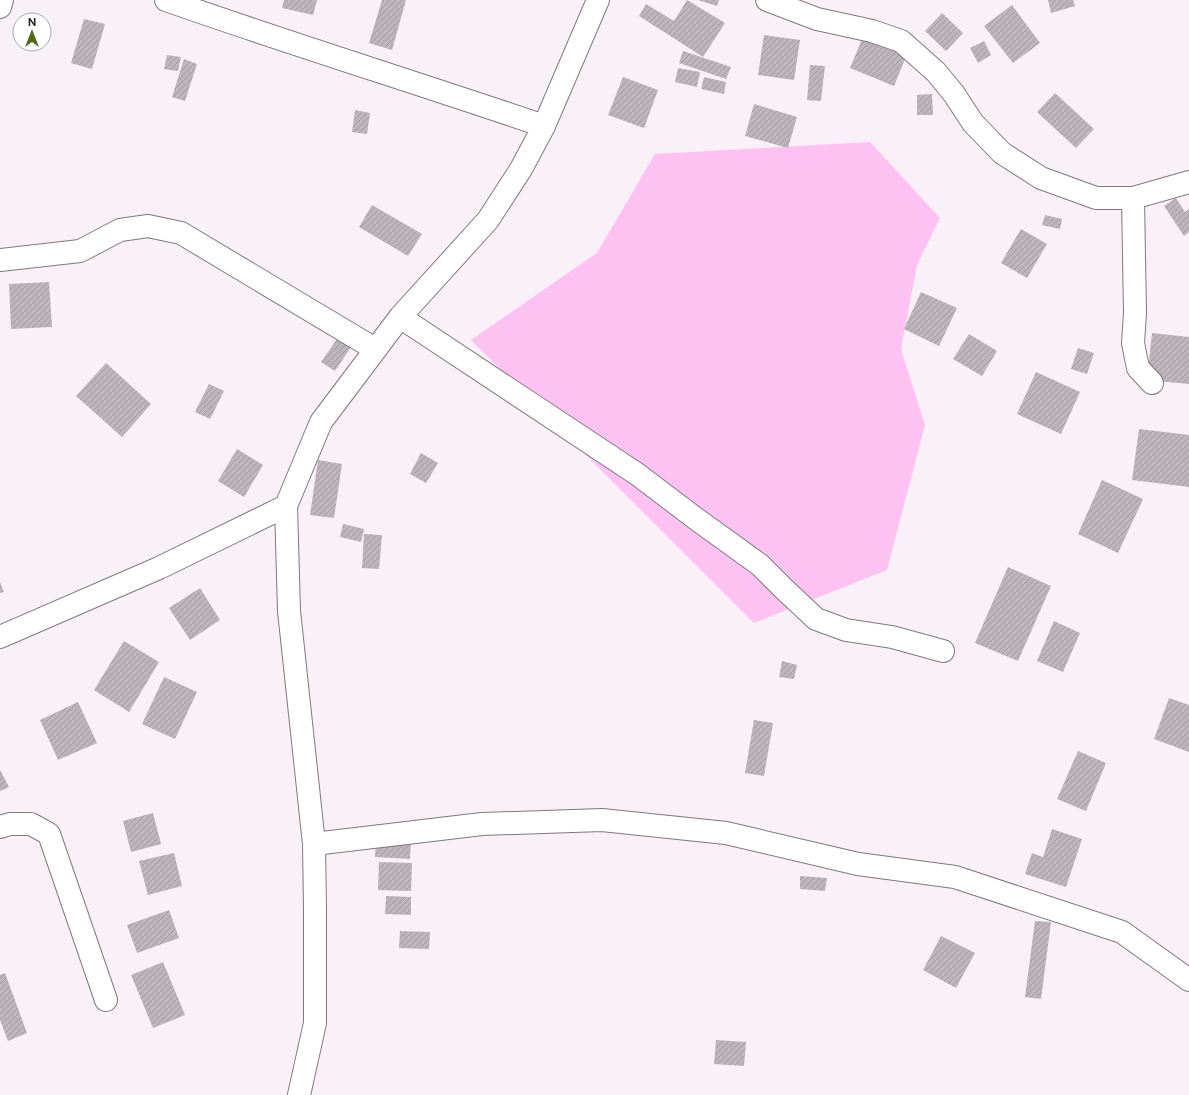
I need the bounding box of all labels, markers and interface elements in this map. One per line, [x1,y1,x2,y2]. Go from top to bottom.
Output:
north arrow [12,12,52,52]
text: N [28,16,36,28]

